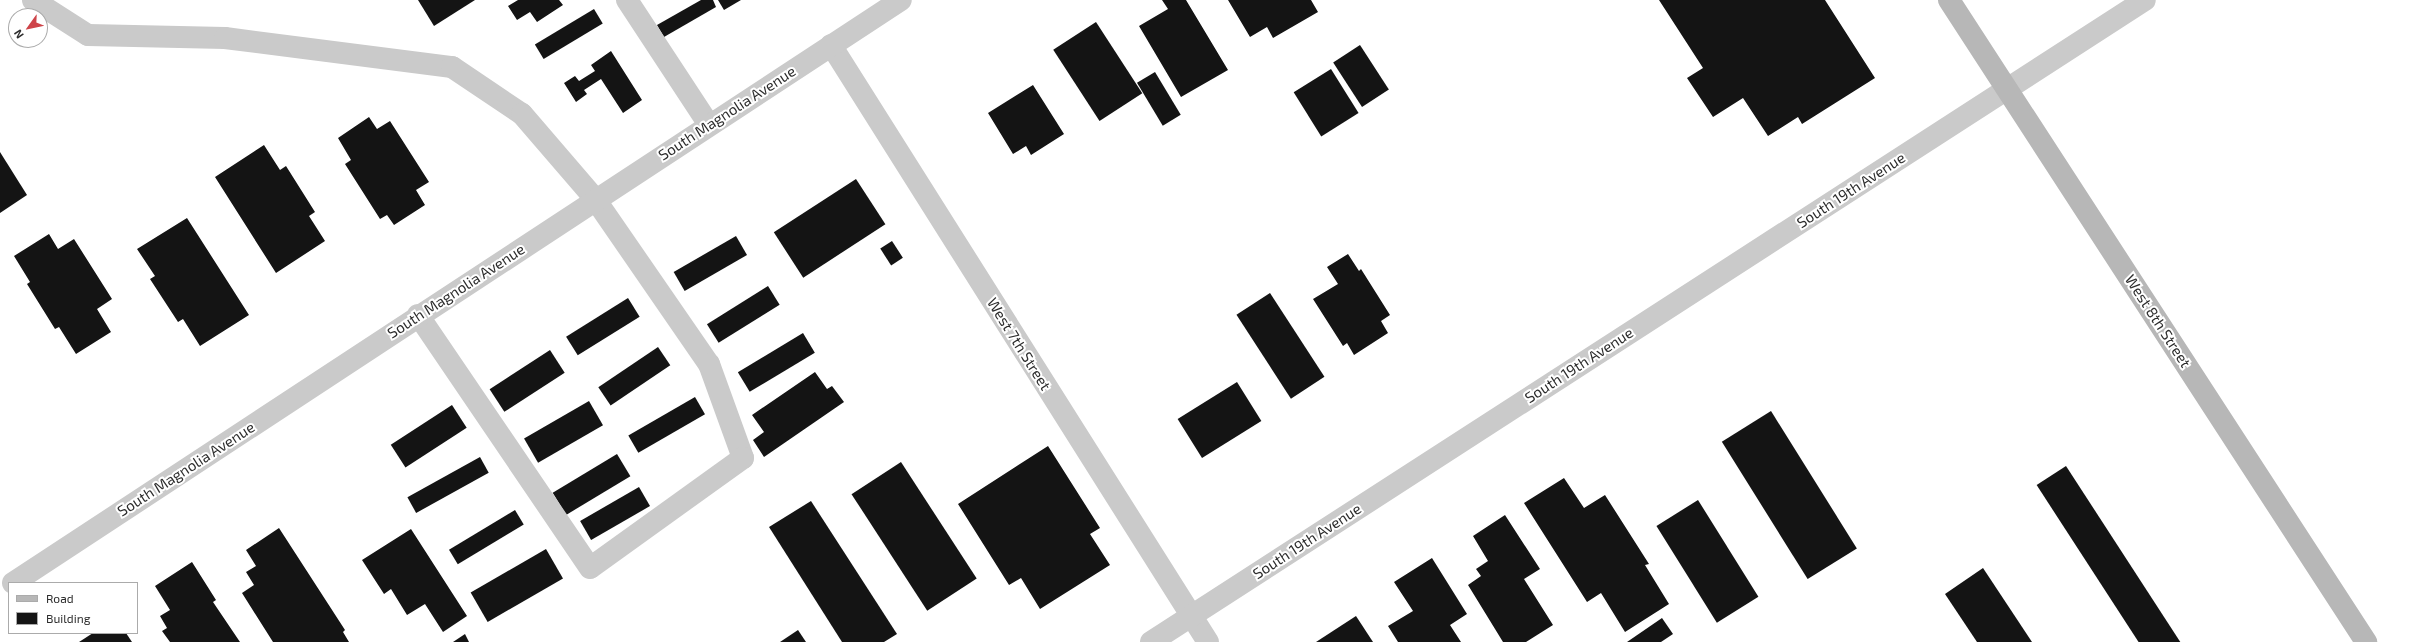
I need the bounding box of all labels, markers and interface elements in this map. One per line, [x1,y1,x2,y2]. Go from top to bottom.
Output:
north arrow [8,8,48,48]
text: N [11,27,26,41]
street label: South Magnolia Avenue [655,62,799,164]
street label: South 19th Avenue [1793,148,1909,232]
street label: South Magnolia Avenue [384,240,528,342]
street label: West 8th Street [2121,271,2195,371]
street label: West 7th Street [983,294,1055,394]
street label: South 19th Avenue [1521,323,1637,407]
street label: South Magnolia Avenue [114,418,258,520]
street label: South 19th Avenue [1249,499,1365,583]
legend [8,582,138,634]
text: Road [46,591,74,605]
text: Building [46,611,90,625]

